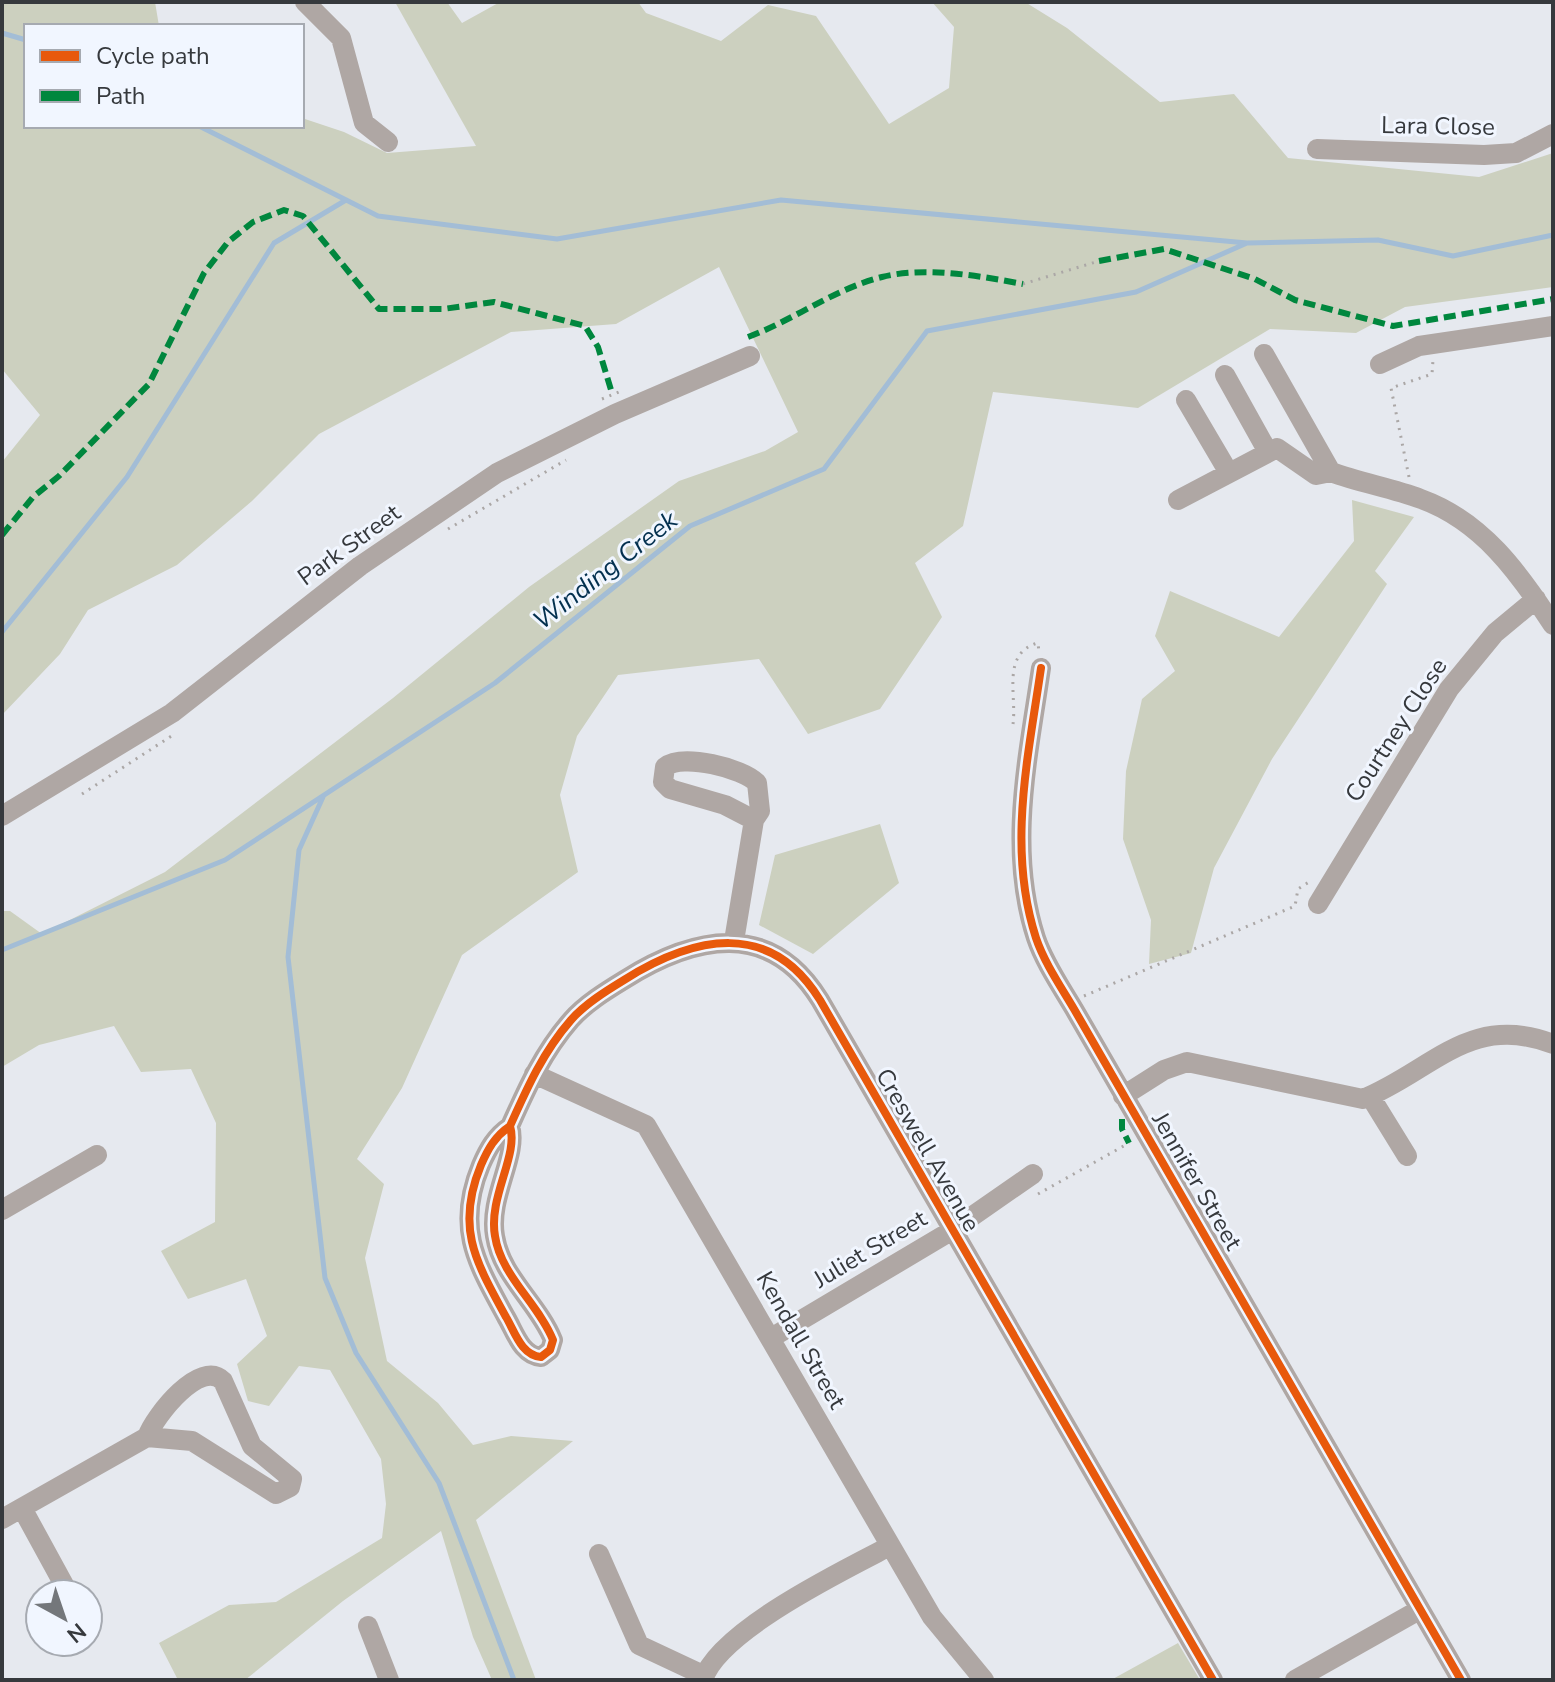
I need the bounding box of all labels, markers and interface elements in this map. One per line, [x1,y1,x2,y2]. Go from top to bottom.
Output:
legend [24,24,304,128]
text: Cycle path [96,40,210,72]
text: Path [96,80,145,112]
street label: Lara Close [1381,109,1495,143]
street label: Park Street [291,497,407,593]
water label: Winding Creek [526,502,686,638]
street label: Courtney Close [1338,652,1454,808]
street label: Creswell Avenue [868,1063,988,1237]
street label: Jennifer Street [1144,1105,1250,1256]
street label: Juliet Street [807,1202,933,1296]
street label: Kendall Street [749,1265,854,1415]
north arrow [24,1578,104,1658]
text: N [60,1616,92,1649]

